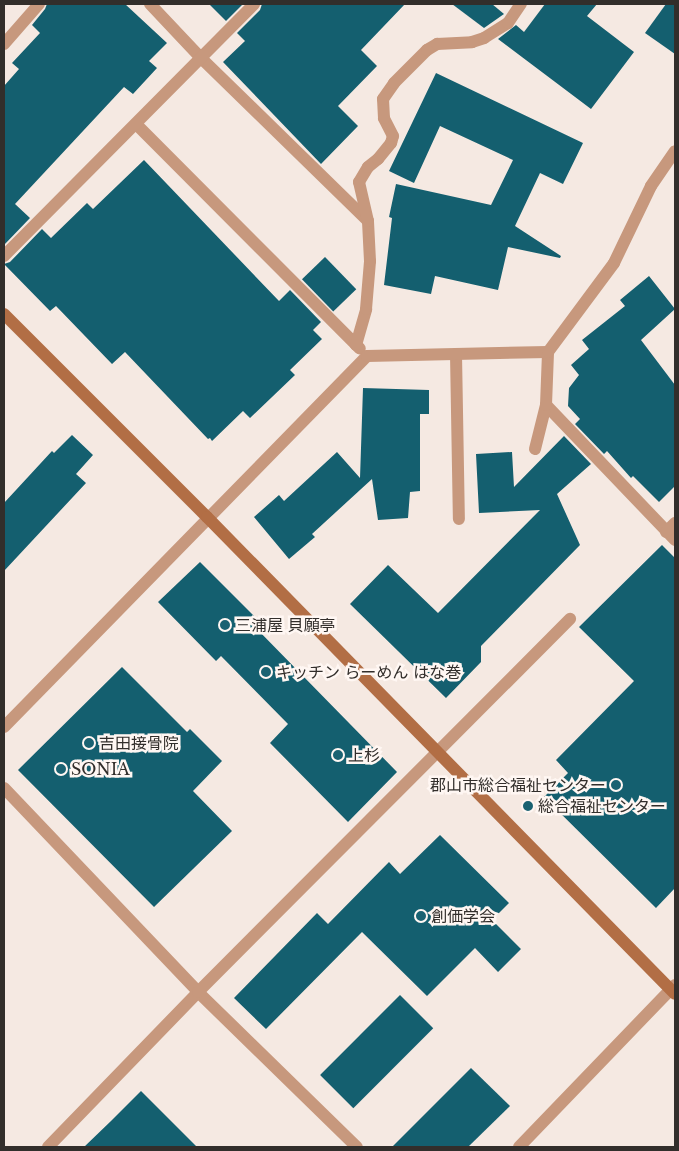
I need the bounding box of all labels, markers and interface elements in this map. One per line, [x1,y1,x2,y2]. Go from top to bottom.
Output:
place label: 三浦屋 貝願亭 [235,615,336,635]
marker: 三浦屋 貝願亭 [219,619,231,631]
place label: キッチン らーめん はな巻 [276,662,461,682]
marker: キッチン らーめん はな巻 [260,666,272,678]
place label: 吉田接骨院 [99,733,179,753]
marker: 吉田接骨院 [83,737,95,749]
place label: 上杉 [348,745,380,765]
marker: 上杉 [332,749,344,761]
place label: SONIA [71,759,130,779]
marker: SONIA [55,763,67,775]
place label: 郡山市総合福祉センター [430,775,606,795]
marker: 郡山市総合福祉センター [610,779,622,791]
place label: 総合福祉センター [538,796,666,816]
marker: 総合福祉センター [522,800,534,812]
place label: 創価学会 [431,906,495,926]
marker: 創価学会 [415,910,427,922]

